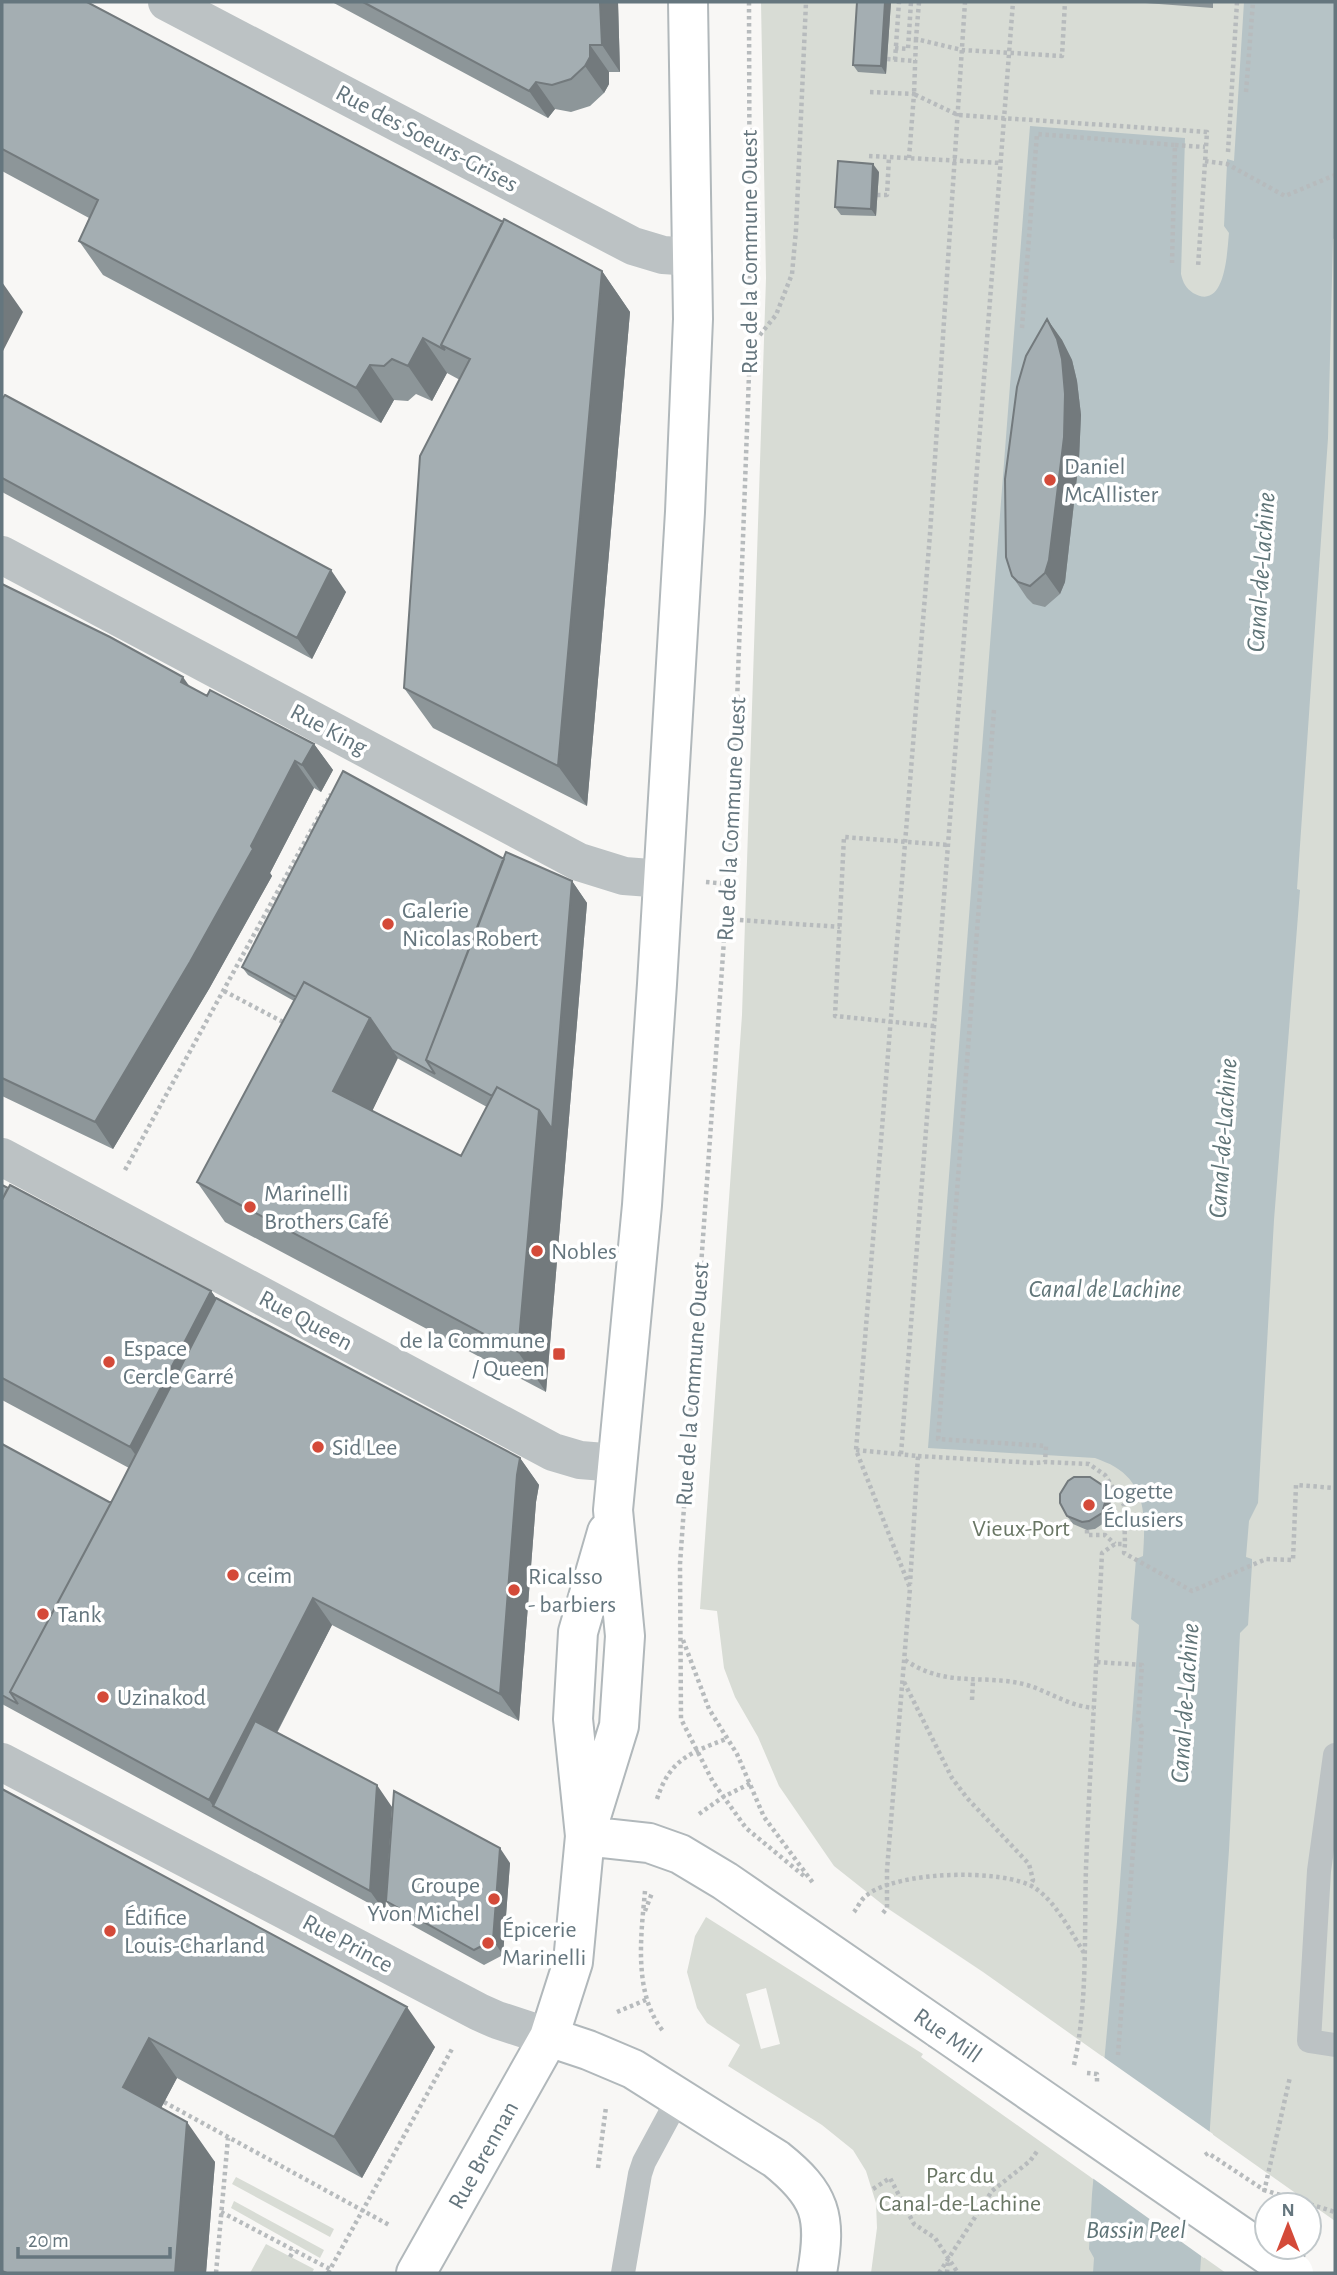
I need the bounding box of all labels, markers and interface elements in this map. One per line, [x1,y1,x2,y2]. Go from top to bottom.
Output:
street label: Rue des Soeurs-Grises [332,81,522,197]
street label: Rue de la Commune Ouest [738,129,762,374]
place label: Daniel McAllister [1064,455,1158,507]
marker: Daniel McAllister [1042,472,1058,488]
water label: Canal-de-Lachine [1242,491,1280,653]
street label: Rue de la Commune Ouest [714,696,750,942]
street label: Rue King [286,700,371,760]
place label: Galerie Nicolas Robert [402,899,538,951]
marker: Galerie Nicolas Robert [380,916,396,932]
water label: Canal-de-Lachine [1204,1057,1242,1219]
place label: Marinelli Brothers Café [264,1182,389,1234]
marker: Marinelli Brothers Café [242,1199,258,1215]
place label: Nobles [551,1240,617,1264]
marker: Nobles [529,1243,545,1259]
street label: Rue de la Commune Ouest [672,1261,714,1507]
water label: Canal de Lachine [1029,1276,1182,1302]
street label: Rue Queen [255,1286,356,1355]
place label: de la Commune / Queen [399,1329,545,1381]
place label: Espace Cercle Carré [123,1337,234,1389]
marker: de la Commune / Queen [551,1346,567,1362]
marker: Espace Cercle Carré [101,1354,117,1370]
place label: Sid Lee [332,1436,397,1460]
marker: Sid Lee [310,1439,326,1455]
place label: Logette Éclusiers [1103,1480,1184,1532]
marker: Logette Éclusiers [1081,1497,1097,1513]
park label: Vieux-Port [972,1517,1070,1541]
place label: ceim [247,1564,292,1588]
place label: Ricalsso - barbiers [528,1565,616,1617]
marker: ceim [225,1567,241,1583]
marker: Ricalsso - barbiers [506,1582,522,1598]
place label: Tank [57,1603,101,1627]
marker: Tank [35,1606,51,1622]
water label: Canal-de-Lachine [1166,1622,1204,1784]
place label: Uzinakod [117,1686,206,1710]
marker: Uzinakod [95,1689,111,1705]
place label: Groupe Yvon Michel [367,1874,480,1926]
marker: Groupe Yvon Michel [486,1891,502,1907]
place label: Édifice Louis-Charland [124,1904,265,1958]
street label: Rue Prince [298,1910,397,1978]
place label: Épicerie Marinelli [502,1916,586,1970]
marker: Édifice Louis-Charland [102,1923,118,1939]
marker: Épicerie Marinelli [480,1935,496,1951]
street label: Rue Mill [909,2004,986,2068]
street label: Rue Brennan [444,2098,523,2213]
park label: Parc du Canal-de-Lachine [879,2164,1041,2216]
north arrow [1253,2191,1323,2261]
text: N [1281,2201,1295,2220]
scale bar [18,2216,170,2260]
water label: Bassin Peel [1086,2217,1186,2243]
text: 20 m [28,2230,69,2251]

